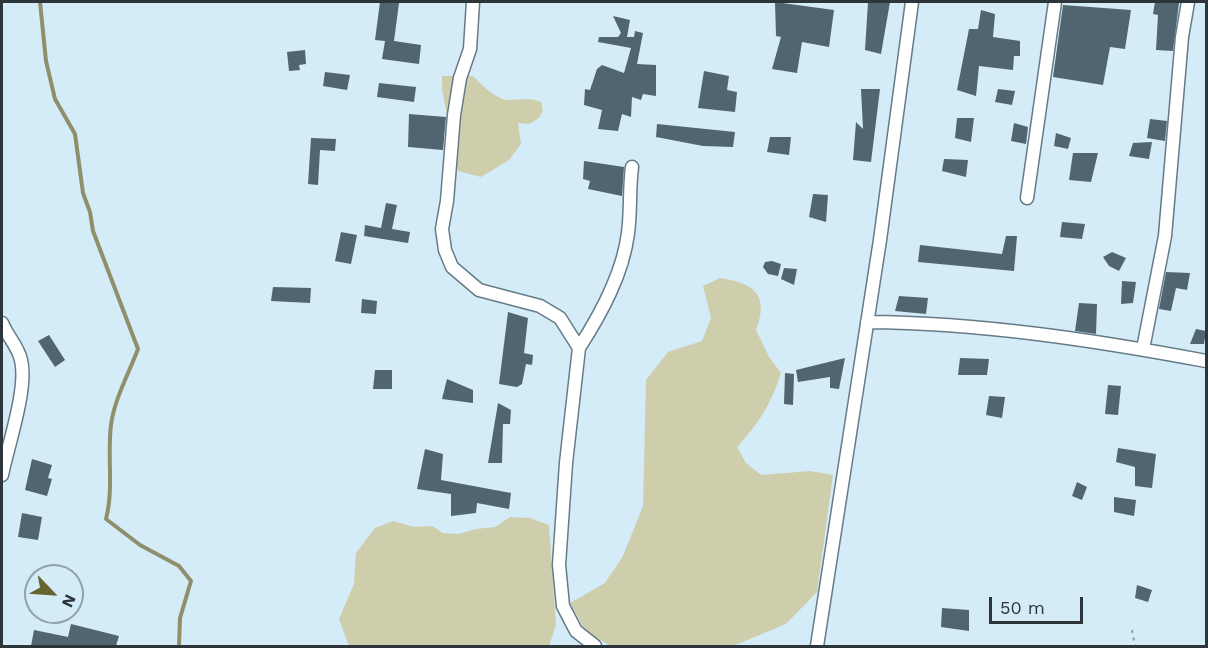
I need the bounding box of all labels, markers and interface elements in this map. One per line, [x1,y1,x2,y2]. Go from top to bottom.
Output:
north arrow [24,564,84,624]
scale bar [992,585,1086,623]
text: N [58,592,80,610]
text: 50 m [1000,597,1045,618]

